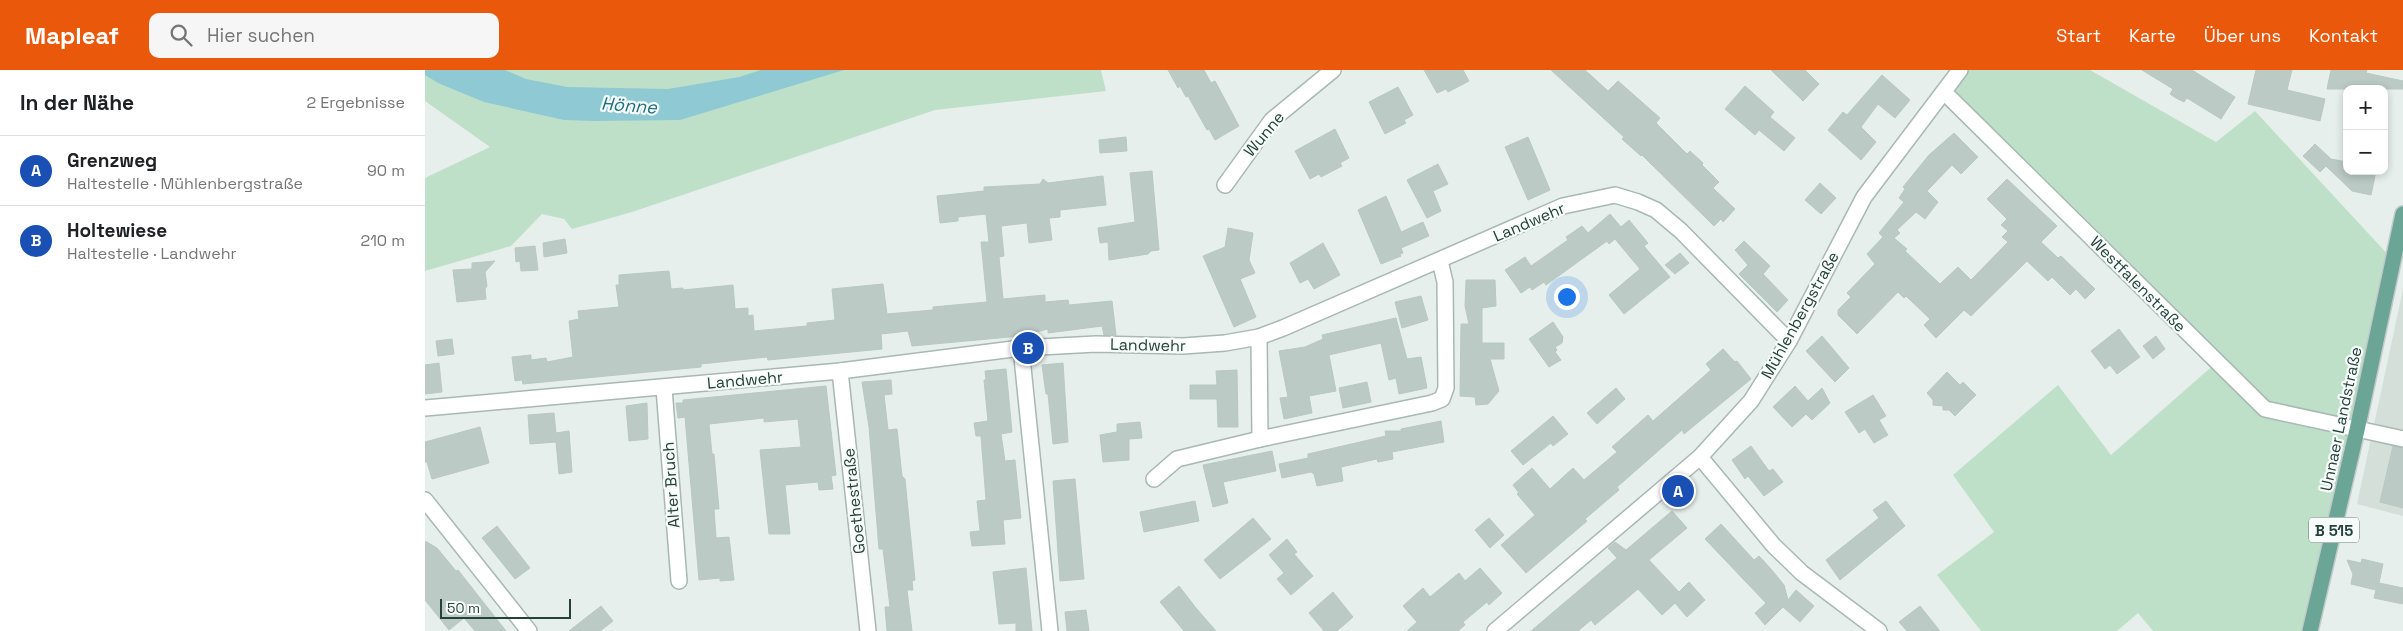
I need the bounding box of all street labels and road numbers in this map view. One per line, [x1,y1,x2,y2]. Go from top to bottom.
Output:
street label: Wunne [1239,107,1289,161]
street label: Landwehr [1490,197,1568,247]
street label: Westfalenstraße [2085,231,2191,337]
street label: Mühlenbergstraße [1756,248,1844,382]
street label: Landwehr [1110,334,1186,356]
street label: Unnaer Landstraße [2315,345,2367,493]
street label: Landwehr [706,366,784,394]
street label: Alter Bruch [658,441,684,529]
street label: Goethestraße [838,447,870,555]
road number: B 515 [2309,518,2359,542]

